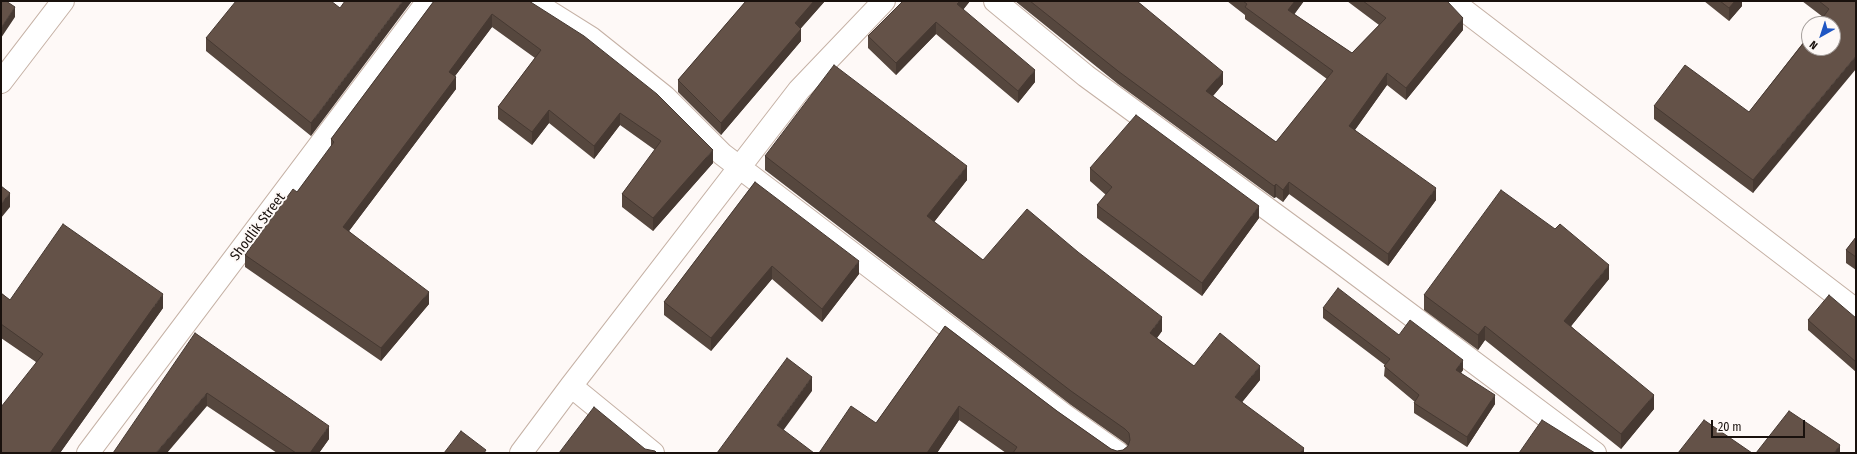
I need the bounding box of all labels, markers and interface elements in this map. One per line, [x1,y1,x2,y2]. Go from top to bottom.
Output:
north arrow [1801,16,1841,56]
text: N [1807,38,1820,52]
street label: Shodlik Street [227,190,289,264]
scale bar [1713,412,1807,438]
text: 20 m [1718,420,1742,434]

